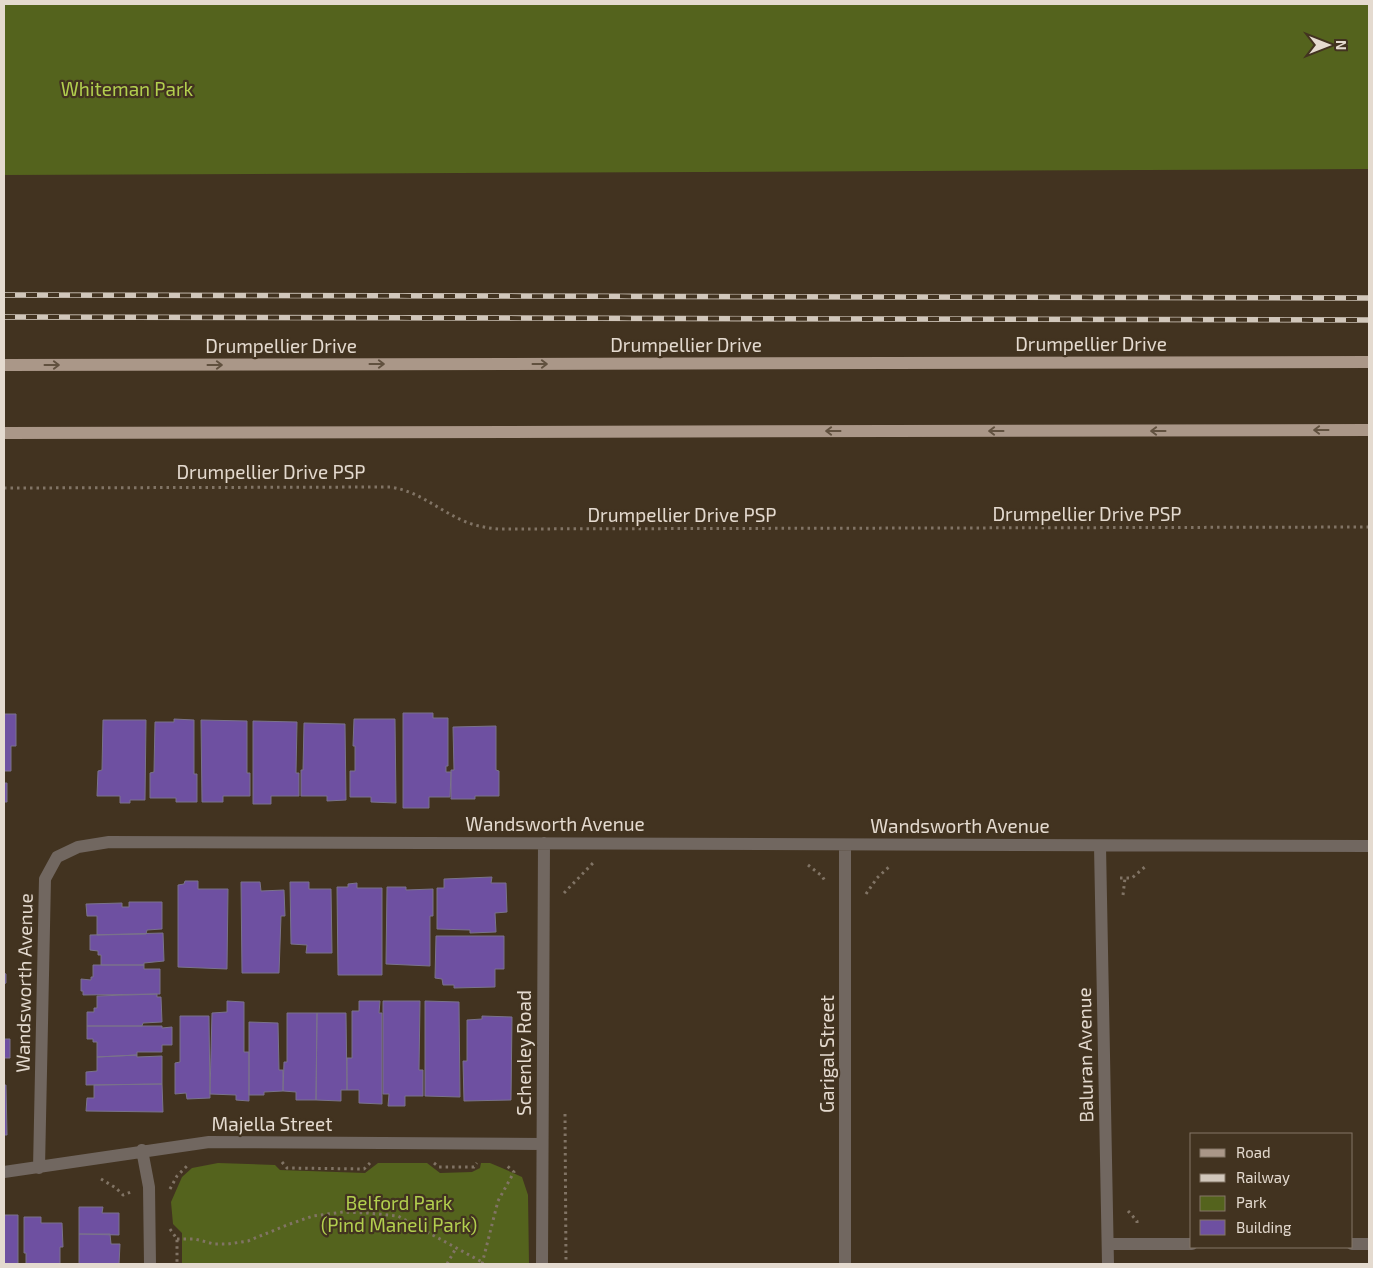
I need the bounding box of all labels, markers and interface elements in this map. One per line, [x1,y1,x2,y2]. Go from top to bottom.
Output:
north arrow [1303,20,1353,70]
text: N [1333,40,1350,50]
park label: Whiteman Park [61,77,194,100]
street label: Drumpellier Drive [1015,332,1167,355]
street label: Drumpellier Drive [610,333,762,356]
street label: Drumpellier Drive [205,334,357,357]
one-way arrow [369,359,385,369]
one-way arrow [532,359,548,369]
one-way arrow [44,360,60,370]
one-way arrow [206,360,223,370]
one-way arrow [1313,425,1329,435]
one-way arrow [825,426,842,436]
one-way arrow [988,426,1004,436]
one-way arrow [1150,426,1166,436]
street label: Drumpellier Drive PSP [176,460,366,483]
street label: Drumpellier Drive PSP [992,502,1182,525]
street label: Drumpellier Drive PSP [587,503,777,526]
street label: Wandsworth Avenue [465,812,645,835]
street label: Wandsworth Avenue [870,814,1050,837]
street label: Wandsworth Avenue [10,893,37,1073]
street label: Baluran Avenue [1072,987,1097,1123]
street label: Schenley Road [512,990,535,1116]
street label: Garigal Street [815,995,838,1113]
street label: Majella Street [212,1112,332,1135]
legend [1190,1133,1353,1248]
text: Road [1236,1143,1271,1161]
text: Railway [1236,1168,1290,1186]
park label: Belford Park (Pind Maneli Park) [321,1191,477,1236]
text: Park [1236,1193,1267,1211]
text: Building [1236,1218,1292,1236]

